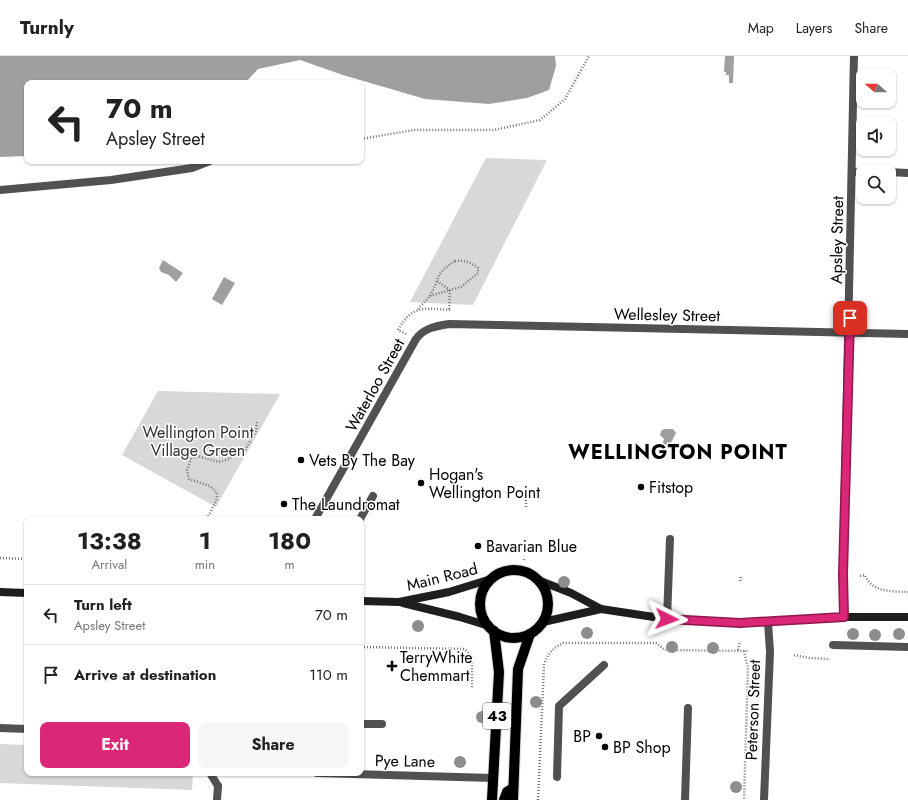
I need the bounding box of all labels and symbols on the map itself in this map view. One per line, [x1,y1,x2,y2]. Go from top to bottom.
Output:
north arrow [856,68,896,108]
street label: Apsley Street [825,196,849,284]
pin [833,301,867,335]
street label: Wellesley Street [614,303,721,327]
street label: Waterloo Street [340,334,410,436]
park label: Wellington Point Village Green [142,421,254,462]
district label: WELLINGTON POINT [568,438,788,467]
place label: Vets By The Bay [309,449,416,472]
marker: Vets By The Bay [296,455,306,465]
place label: Hogan's Wellington Point [429,463,540,504]
place label: Fitstop [649,476,693,499]
marker: Hogan's Wellington Point [416,478,426,488]
marker: Fitstop [636,482,646,492]
place label: The Laundromat [292,493,400,516]
marker: The Laundromat [279,499,289,509]
place label: Bavarian Blue [486,535,577,558]
marker: Bavarian Blue [473,541,483,551]
street label: Main Road [404,557,480,597]
position arrow [646,598,688,640]
place label: TerryWhite Chemmart [400,646,473,687]
street label: Peterson Street [740,659,766,761]
marker: TerryWhite Chemmart [387,661,397,671]
road number: 43 [483,703,511,729]
place label: BP [573,725,591,748]
marker: BP [594,731,604,741]
place label: BP Shop [613,736,671,759]
marker: BP Shop [600,742,610,752]
street label: Pye Lane [375,749,435,773]

